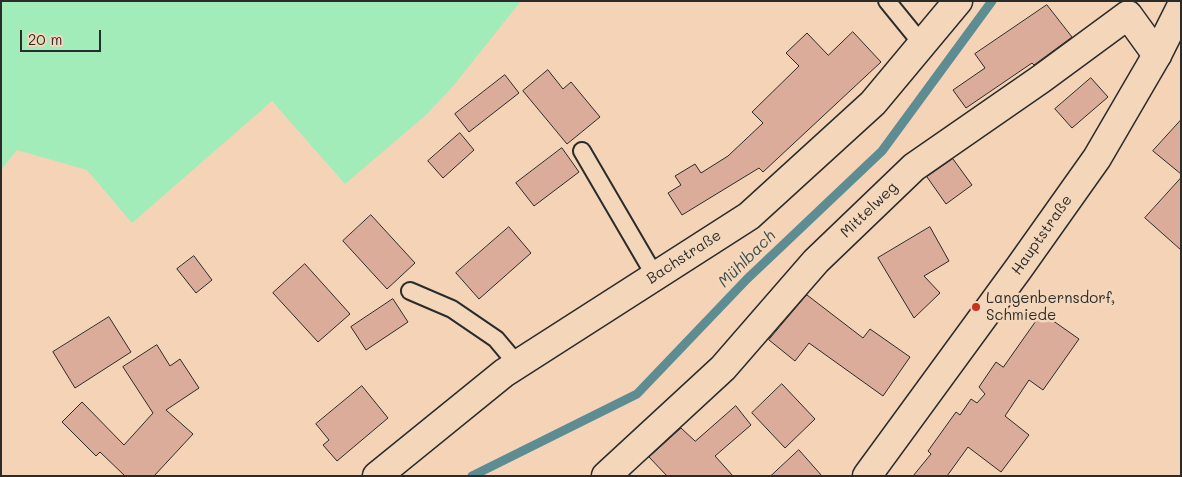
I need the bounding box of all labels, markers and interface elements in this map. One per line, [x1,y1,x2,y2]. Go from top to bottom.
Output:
scale bar [22,20,104,52]
text: 20 m [28,29,62,49]
street label: Mittelweg [837,178,901,242]
street label: Hauptstraße [1008,191,1076,279]
street label: Bachstraße [643,226,725,288]
water label: Mühlbach [714,226,780,292]
place label: Langenbernsdorf, Schmiede [986,289,1115,324]
marker: Langenbernsdorf, Schmiede [970,301,982,313]

